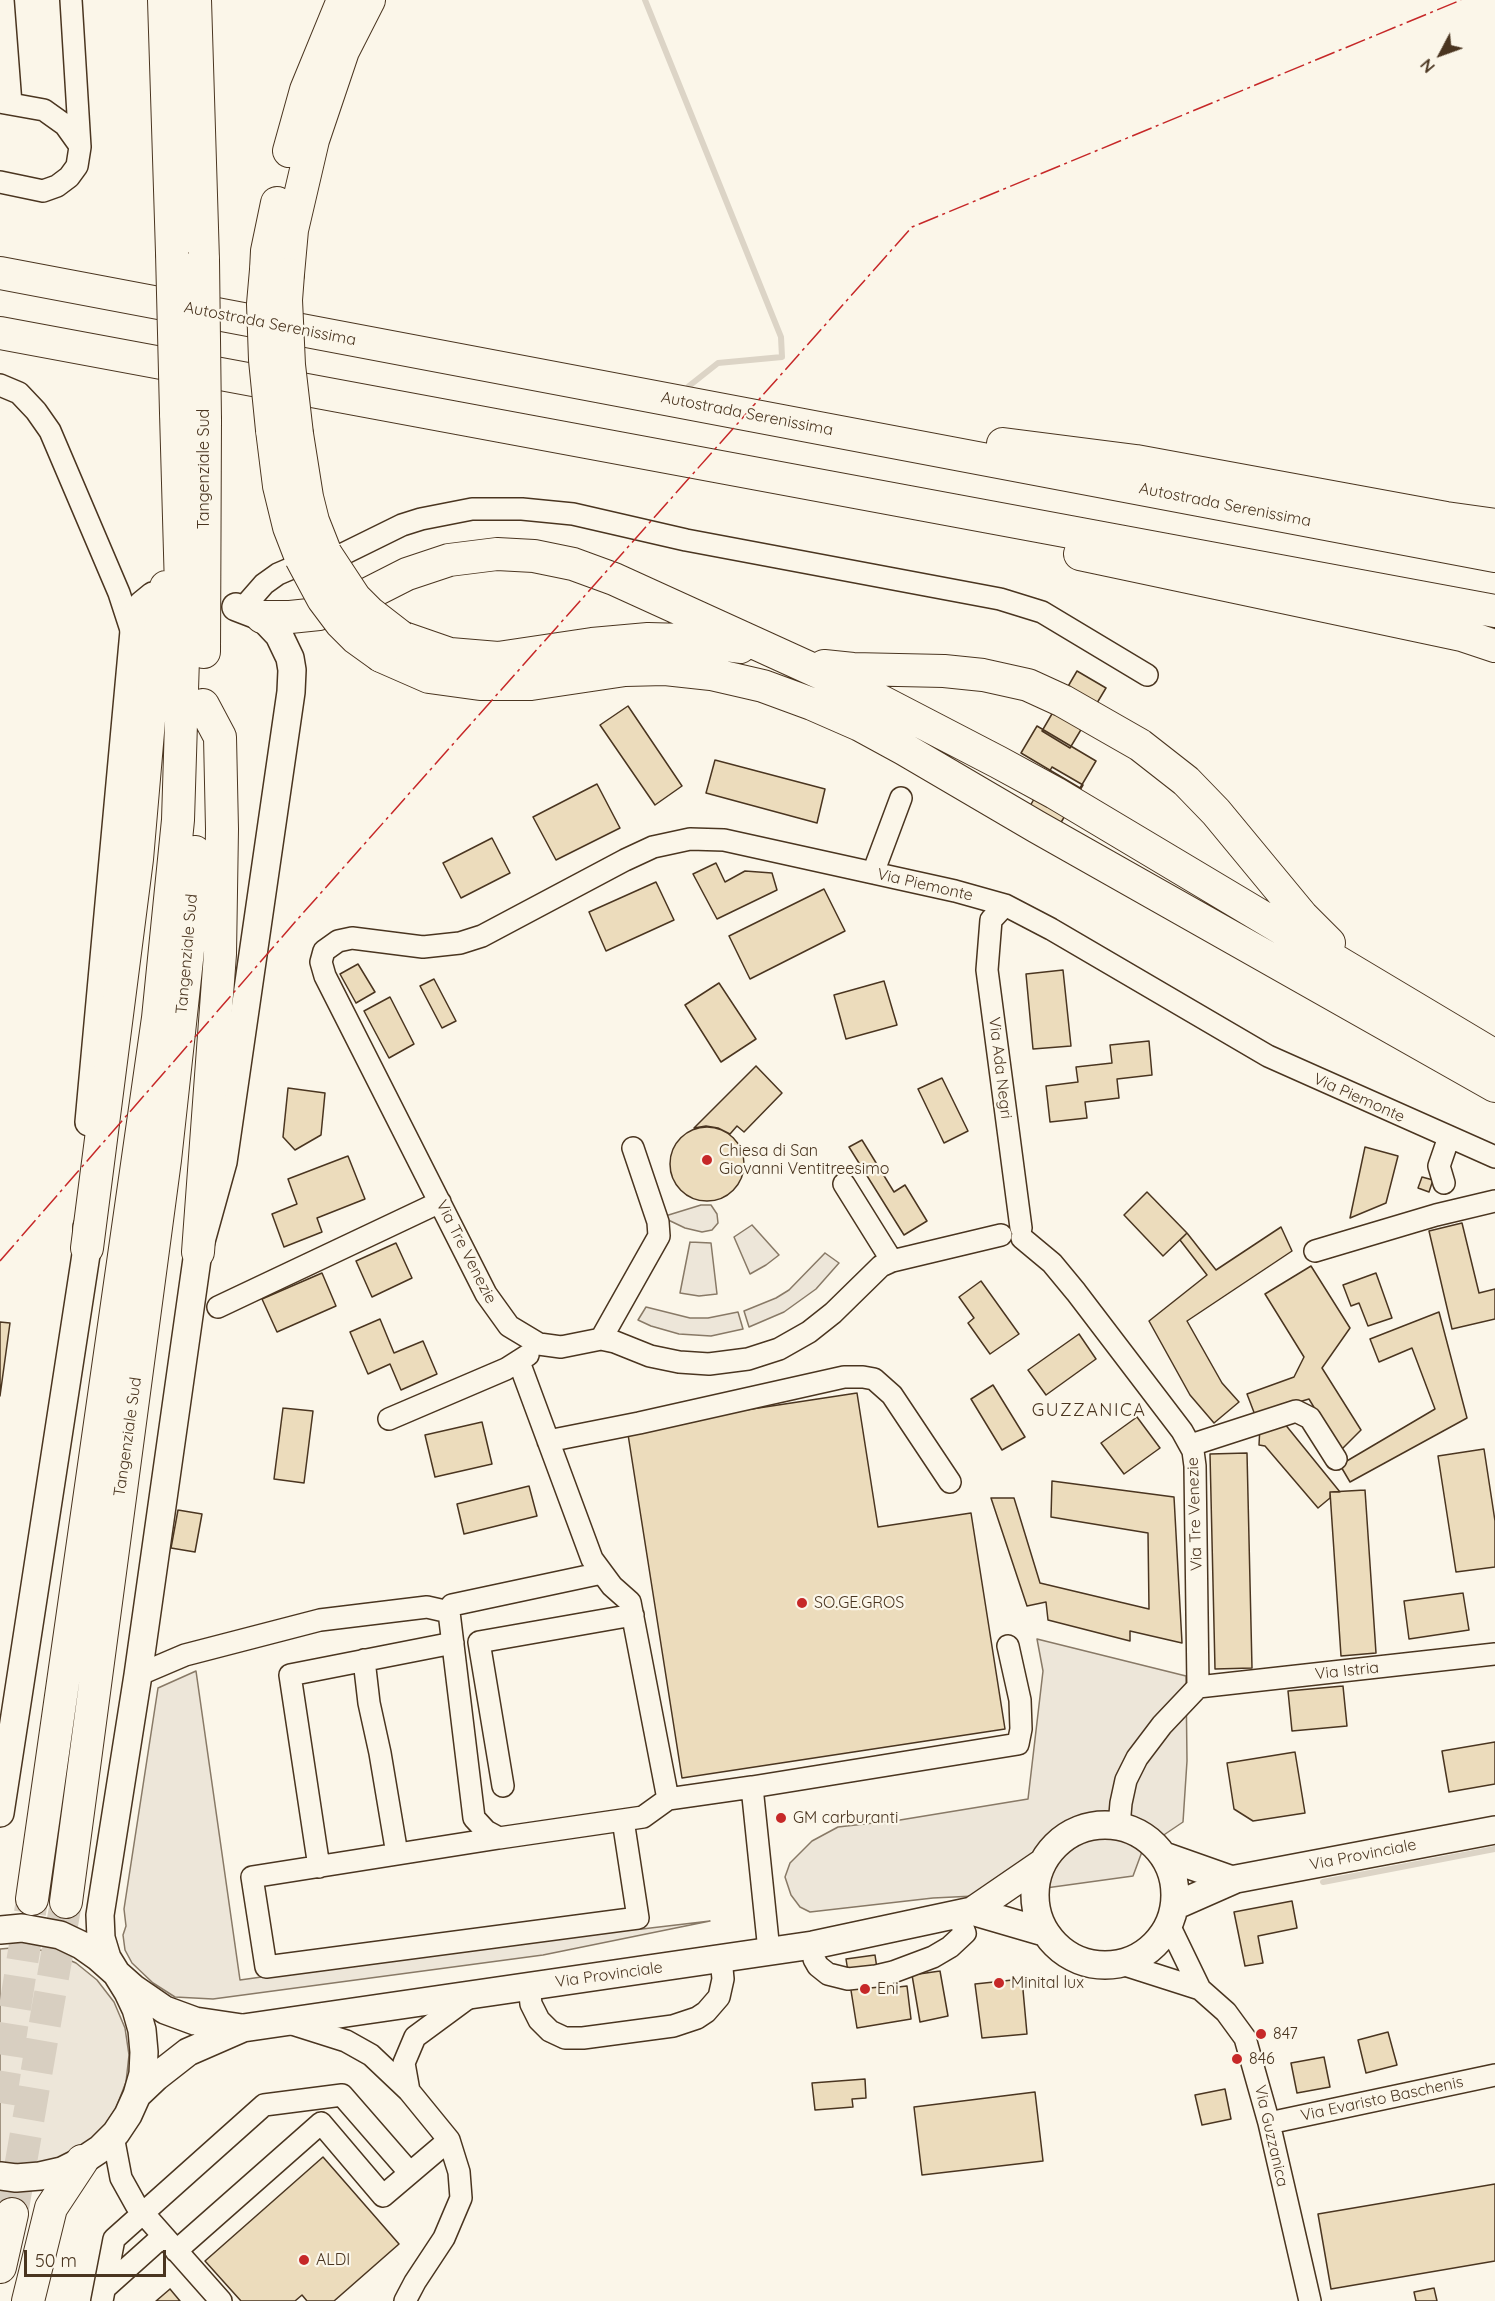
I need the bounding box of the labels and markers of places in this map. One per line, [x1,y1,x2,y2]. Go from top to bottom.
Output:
place label: Chiesa di San Giovanni Ventitreesimo [719,1141,889,1179]
marker: Chiesa di San Giovanni Ventitreesimo [700,1153,714,1167]
place label: SO.GE.GROS [814,1593,904,1613]
marker: SO.GE.GROS [795,1596,809,1610]
place label: GM carburanti [793,1808,898,1828]
marker: GM carburanti [774,1811,788,1825]
place label: Minital lux [1011,1973,1084,1993]
marker: Minital lux [992,1976,1006,1990]
place label: Eni [877,1979,899,1999]
marker: Eni [858,1982,872,1996]
place label: 847 [1273,2024,1298,2044]
marker: 847 [1254,2027,1268,2041]
place label: 846 [1249,2049,1275,2069]
marker: 846 [1230,2052,1244,2066]
place label: ALDI [316,2250,350,2270]
marker: ALDI [297,2253,311,2267]

